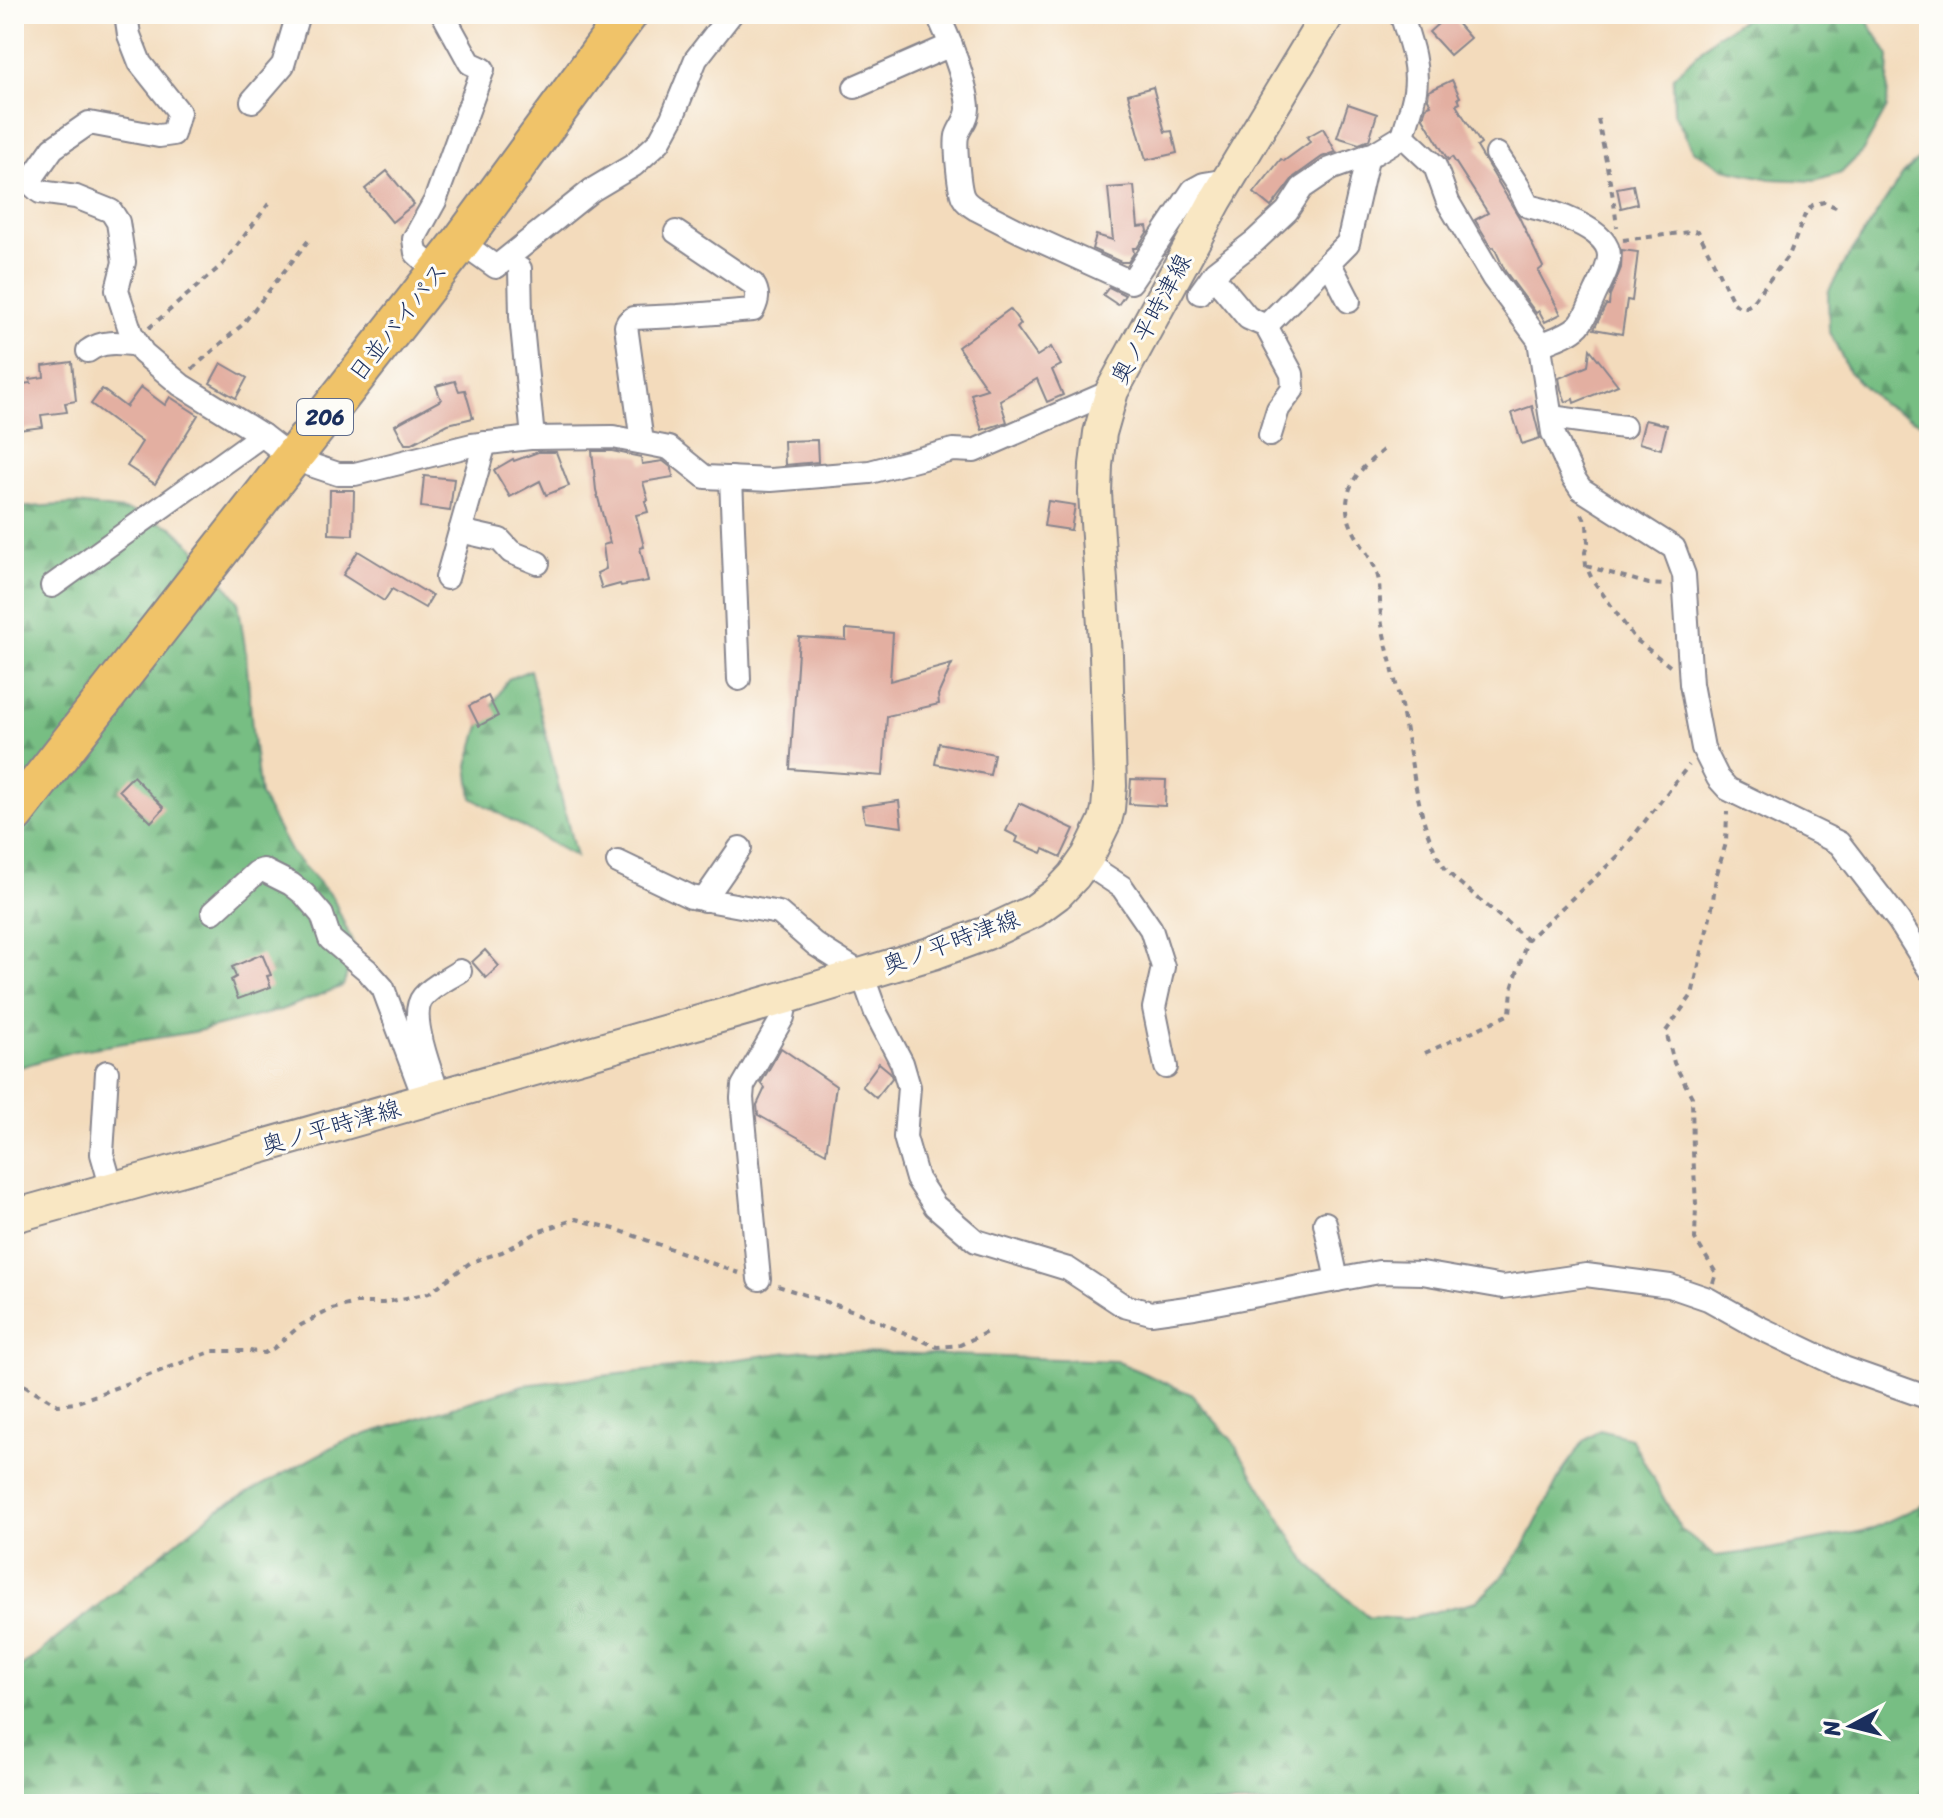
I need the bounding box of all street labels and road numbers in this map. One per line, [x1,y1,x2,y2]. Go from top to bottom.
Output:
street label: 奥ノ平時津線 [1099,246,1203,392]
street label: 日並バイパス [337,253,459,391]
road number: 206 [297,399,353,435]
street label: 奥ノ平時津線 [876,898,1026,986]
street label: 奥ノ平時津線 [256,1087,406,1167]

